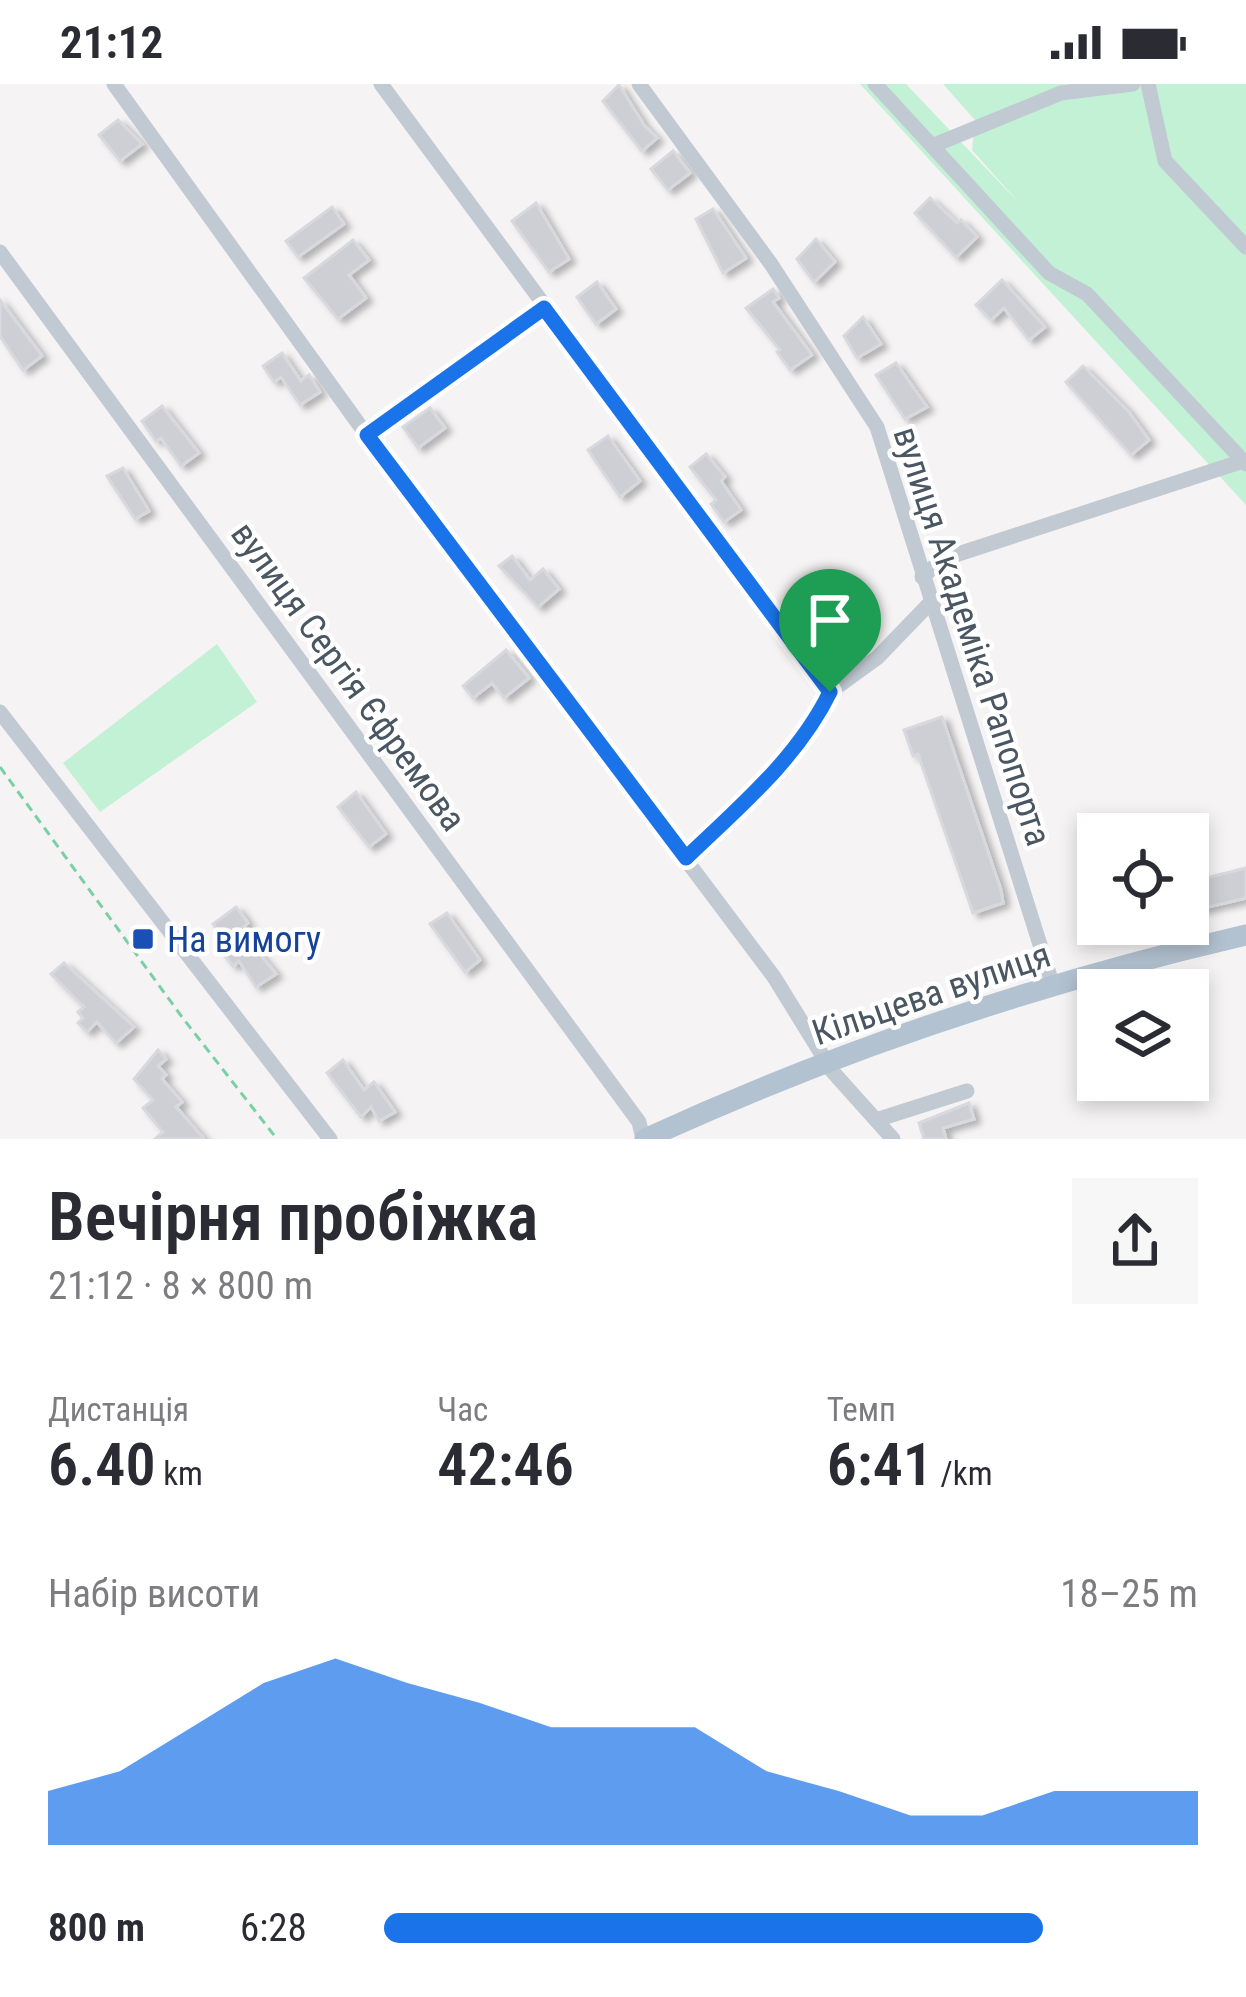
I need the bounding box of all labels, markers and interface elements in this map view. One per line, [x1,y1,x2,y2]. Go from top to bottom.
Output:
text: 21:12 [60,16,163,69]
street label: вулиця Академіка Рапопорта [884,422,1060,851]
street label: вулиця Сергія Єфремова [222,514,474,839]
pin [779,569,881,692]
icon: arrive [797,587,863,653]
map controls [1077,813,1209,1101]
button: locate [1077,813,1209,945]
place label: На вимогу [167,919,321,961]
marker: На вимогу [130,926,156,952]
street label: Кільцева вулиця [807,934,1056,1054]
button: layers [1077,969,1209,1101]
button: share [1072,1178,1198,1304]
text: Вечірня пробіжка [48,1179,538,1256]
text: 21:12 · 8 × 800 m [48,1263,313,1309]
text: Дистанція [48,1390,189,1429]
text: Час [437,1390,488,1429]
text: Темп [827,1390,896,1429]
text: 6.40 [48,1429,156,1500]
text: 42:46 [437,1429,574,1500]
text: 6:41 [827,1429,933,1500]
text: km [156,1454,203,1493]
text: /km [933,1454,993,1493]
text: Набір висоти [48,1571,260,1617]
text: 18–25 m [1060,1571,1198,1617]
text: 800 m [48,1905,145,1951]
text: 6:28 [240,1905,307,1951]

